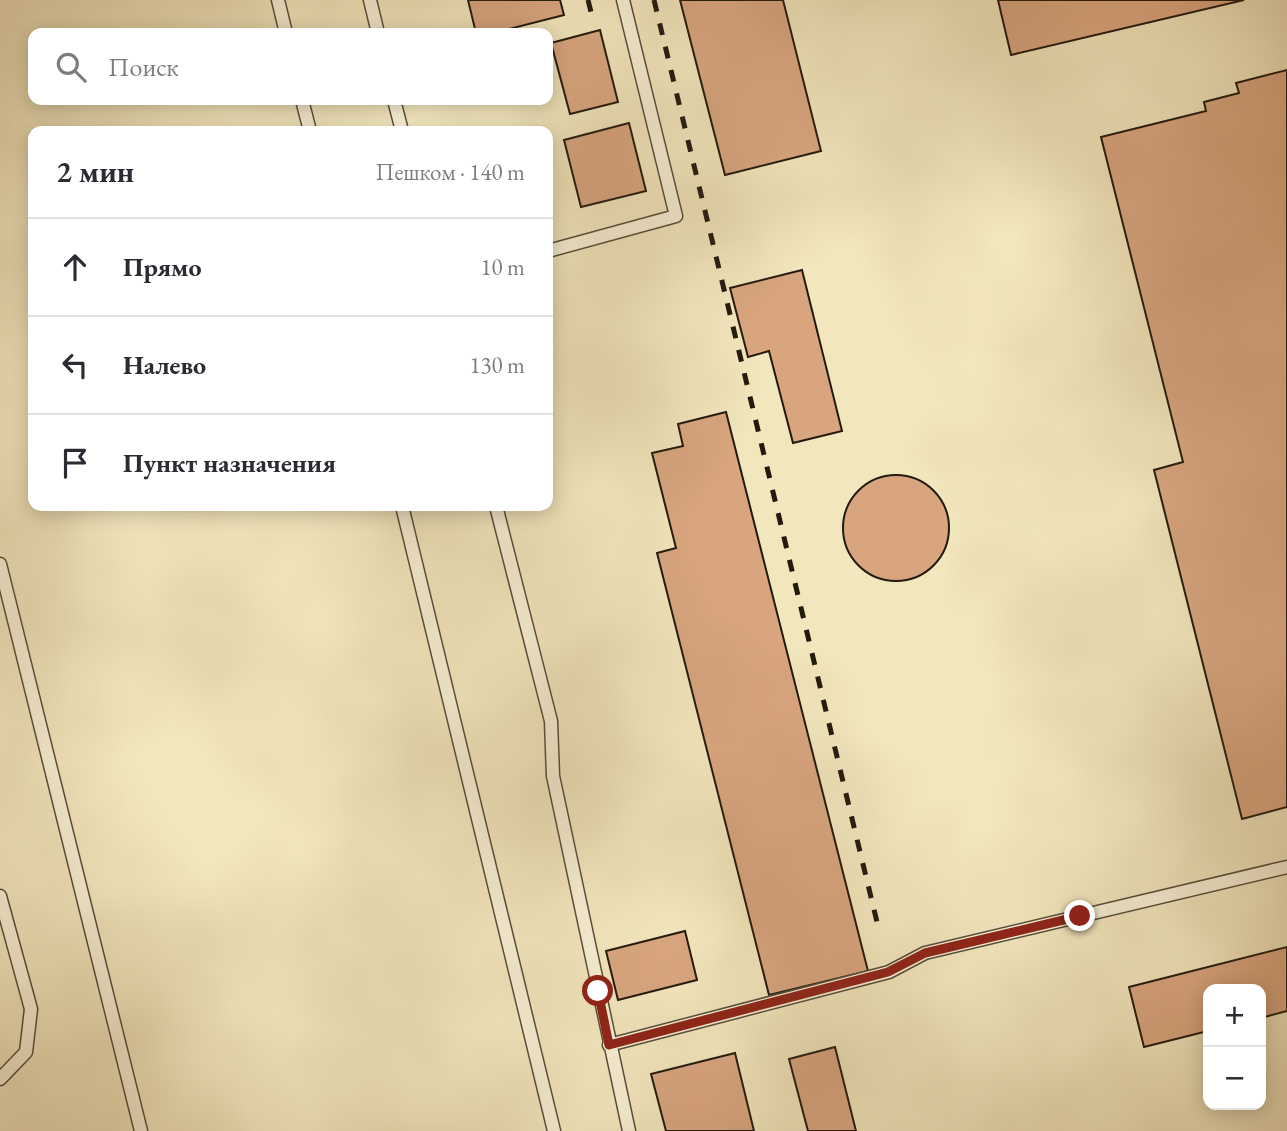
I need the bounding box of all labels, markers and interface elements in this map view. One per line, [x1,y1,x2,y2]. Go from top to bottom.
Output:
search box [28,28,553,105]
icon: search [52,48,90,86]
text: Поиск [108,50,179,84]
text: 2 мин [56,152,134,191]
text: Пешком · 140 m [376,157,525,187]
icon: ahead [56,248,94,286]
text: Прямо [123,250,202,284]
text: 10 m [480,252,525,282]
icon: left [56,346,94,384]
text: Налево [123,348,206,382]
text: 130 m [469,350,525,380]
icon: arrive [56,444,94,482]
text: Пункт назначения [123,446,336,480]
route end [1064,900,1095,931]
route start [582,975,613,1006]
map controls [1203,984,1266,1110]
button: + [1203,984,1266,1047]
button: − [1203,1047,1266,1110]

